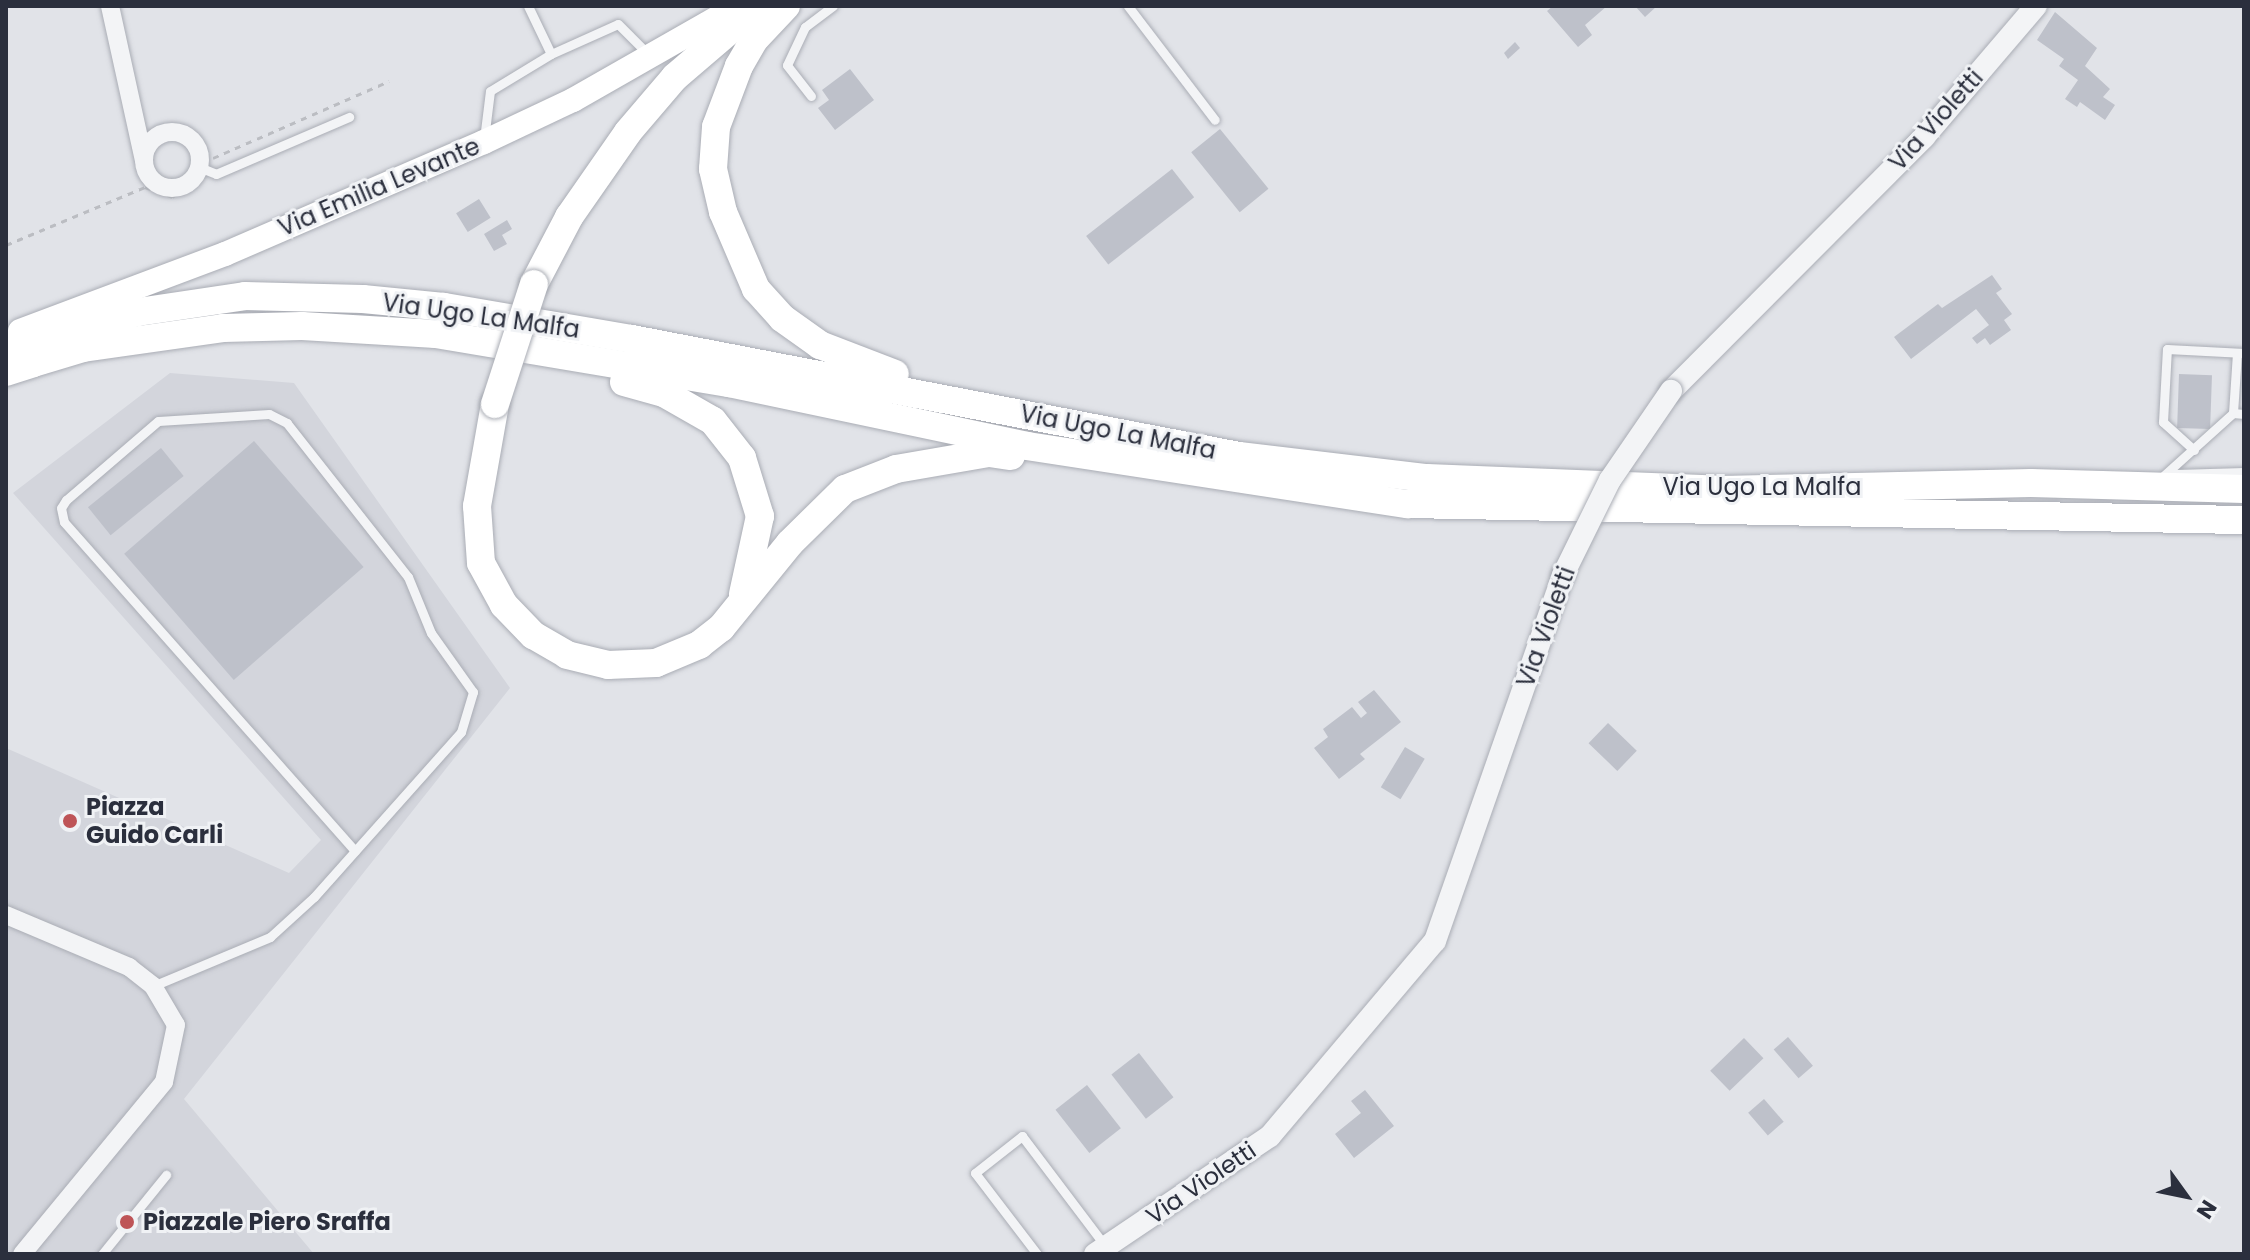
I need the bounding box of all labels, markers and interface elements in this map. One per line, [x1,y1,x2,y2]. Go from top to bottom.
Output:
street label: Via Violetti [1883,63,1989,177]
street label: Via Emilia Levante [274,132,484,242]
street label: Via Ugo La Malfa [381,288,581,344]
street label: Via Ugo La Malfa [1018,399,1218,465]
street label: Via Ugo La Malfa [1663,473,1861,501]
street label: Via Violetti [1511,563,1581,691]
place label: Piazza Guido Carli [86,793,223,849]
marker: Piazza Guido Carli [61,812,79,830]
street label: Via Violetti [1141,1136,1261,1230]
north arrow [2146,1156,2226,1236]
text: N [2189,1194,2224,1225]
place label: Piazzale Piero Sraffa [143,1208,391,1236]
marker: Piazzale Piero Sraffa [118,1213,136,1231]

